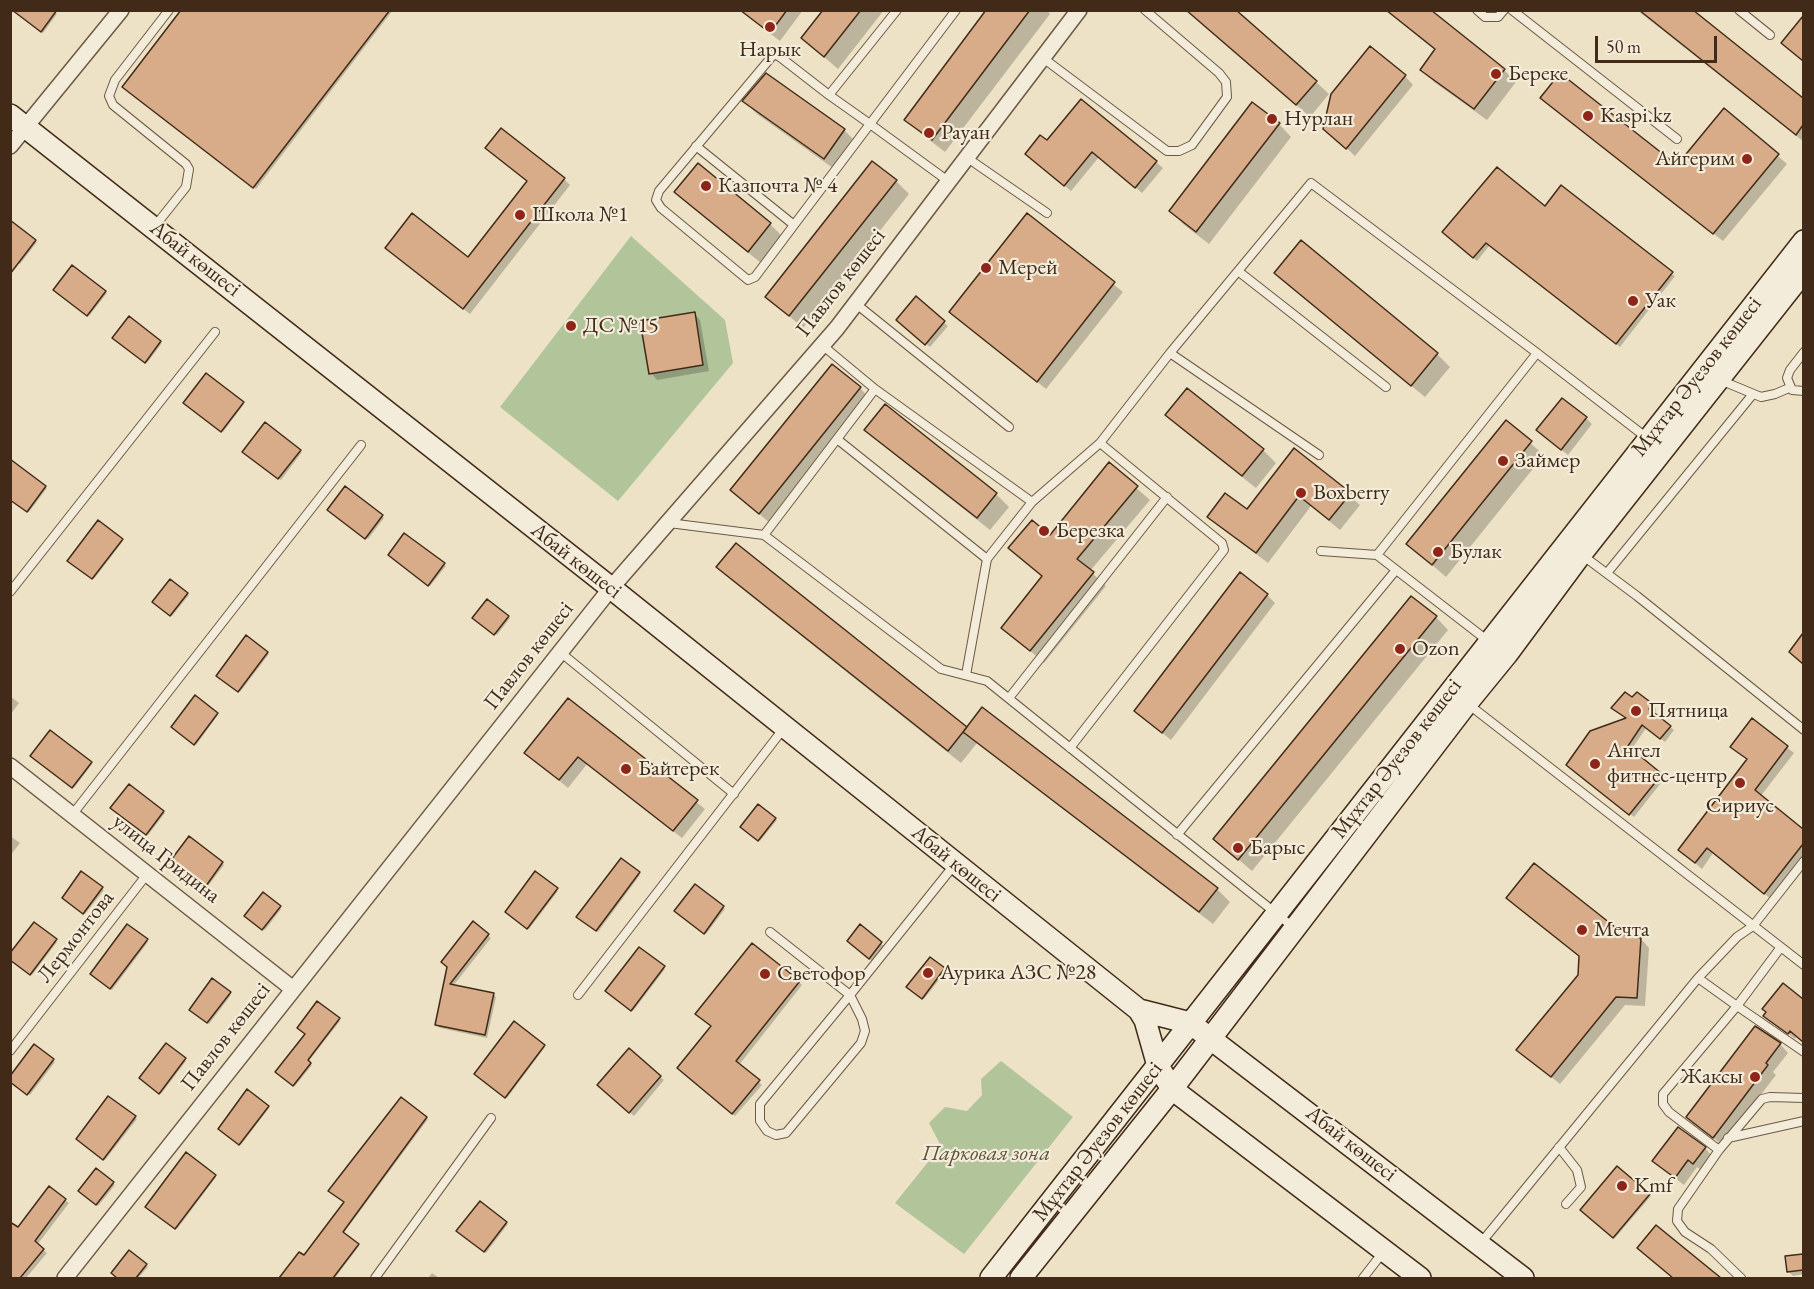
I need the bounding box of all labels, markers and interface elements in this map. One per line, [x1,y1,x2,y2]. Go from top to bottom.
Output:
marker: Нарык [763,20,777,34]
scale bar [1598,24,1720,62]
text: 50 m [1606,35,1641,58]
place label: Нарык [739,37,801,63]
place label: Береке [1508,61,1568,87]
marker: Береке [1489,67,1503,81]
place label: Kaspi.kz [1600,103,1671,129]
place label: Нурлан [1284,106,1353,132]
marker: Kaspi.kz [1581,109,1595,123]
marker: Нурлан [1265,112,1279,126]
place label: Рауан [941,120,990,146]
marker: Рауан [922,126,936,140]
place label: Айгерим [1655,146,1735,172]
marker: Айгерим [1740,152,1754,166]
place label: Казпочта № 4 [718,173,838,199]
marker: Казпочта № 4 [699,179,713,193]
place label: Школа №1 [532,202,629,228]
marker: Школа №1 [513,208,527,222]
street label: Абай көшесі [144,215,246,303]
street label: Павлов көшесі [791,224,891,342]
place label: Мерей [998,255,1058,281]
marker: Мерей [979,261,993,275]
place label: Уак [1645,288,1676,314]
street label: Мұхтар Әуезов көшесі [1626,292,1768,462]
marker: Уак [1626,294,1640,308]
place label: ДС №15 [583,313,659,339]
marker: ДС №15 [564,319,578,333]
place label: Займер [1515,448,1580,474]
marker: Займер [1496,454,1510,468]
place label: Boxberry [1313,480,1390,506]
marker: Boxberry [1294,486,1308,500]
street label: Абай көшесі [525,517,627,605]
place label: Березка [1056,518,1125,544]
marker: Березка [1037,524,1051,538]
place label: Булак [1450,539,1502,565]
marker: Булак [1431,545,1445,559]
street label: Павлов көшесі [479,597,579,715]
place label: Ozon [1412,636,1460,662]
marker: Ozon [1393,642,1407,656]
street label: Мұхтар Әуезов көшесі [1326,674,1468,844]
place label: Пятница [1648,698,1728,724]
marker: Пятница [1629,704,1643,718]
place label: Ангел фитнес-центр [1607,738,1727,790]
place label: Байтерек [638,756,719,782]
marker: Ангел фитнес-центр [1588,757,1602,771]
marker: Байтерек [619,762,633,776]
marker: Сириус [1733,776,1747,790]
place label: Сириус [1706,793,1774,819]
street label: улица Гридина [107,809,225,909]
street label: Абай көшесі [906,820,1006,908]
place label: Барыс [1250,835,1306,861]
marker: Барыс [1231,841,1245,855]
street label: Лермонтова [32,886,120,988]
place label: Мечта [1594,917,1650,943]
marker: Мечта [1575,923,1589,937]
place label: Аурика АЗС №28 [940,960,1096,986]
place label: Светофор [777,961,866,987]
marker: Аурика АЗС №28 [921,966,935,980]
marker: Светофор [758,967,772,981]
street label: Павлов көшесі [176,978,276,1096]
street label: Мұхтар Әуезов көшесі [1027,1057,1169,1227]
place label: Жаксы [1680,1064,1743,1090]
marker: Жаксы [1748,1070,1762,1084]
street label: Абай көшесі [1300,1100,1402,1188]
park label: Парковая зона [922,1141,1050,1167]
place label: Kmf [1634,1173,1673,1199]
marker: Kmf [1615,1179,1629,1193]

